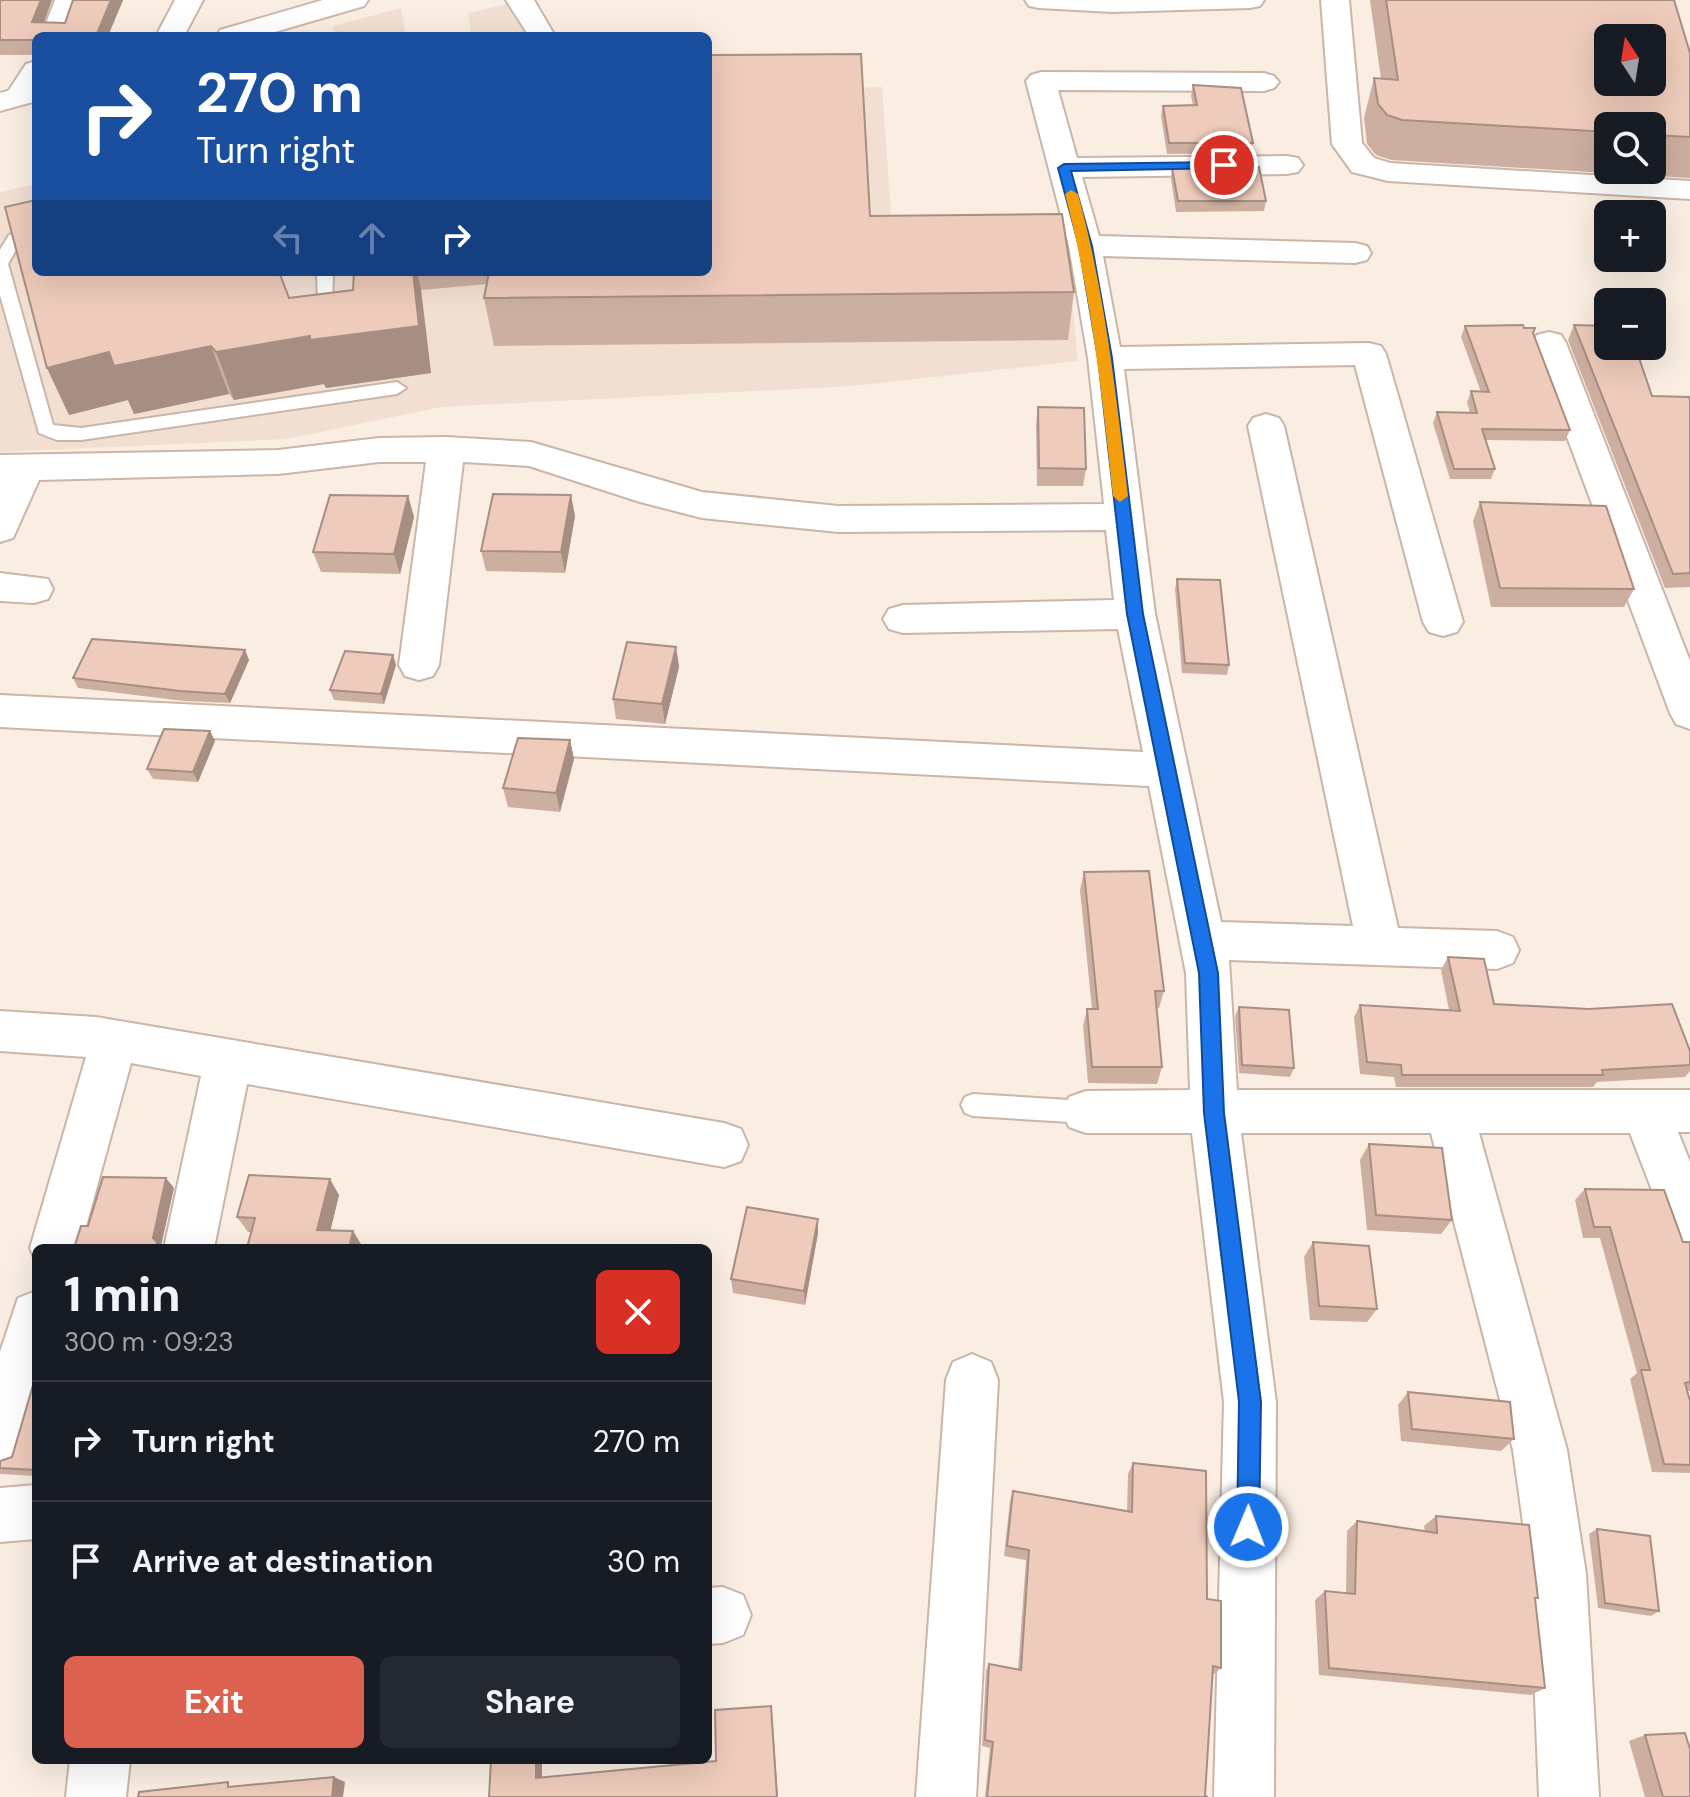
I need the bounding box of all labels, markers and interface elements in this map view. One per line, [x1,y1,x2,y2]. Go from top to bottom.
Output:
north arrow [1594,24,1666,96]
map controls [1594,24,1666,360]
text: 270 m [196,56,363,129]
icon: right [64,64,168,168]
button: search [1594,112,1666,184]
text: Turn right [196,127,355,174]
pin [1190,131,1258,199]
icon: arrive [1202,143,1246,187]
button: + [1594,200,1666,272]
icon: left [266,216,310,260]
icon: ahead [350,216,394,260]
icon: right [434,216,478,260]
button: − [1594,288,1666,360]
text: 1 min [64,1263,181,1326]
button: close [596,1270,680,1354]
text: 300 m · 09:23 [64,1325,234,1359]
icon: right [64,1419,108,1463]
text: Turn right [132,1422,275,1461]
text: 270 m [592,1422,680,1461]
position arrow [1206,1485,1290,1569]
icon: arrive [64,1539,108,1583]
text: Arrive at destination [132,1542,433,1581]
text: 30 m [607,1542,680,1581]
button: Exit [64,1656,364,1748]
button: Share [380,1656,680,1748]

